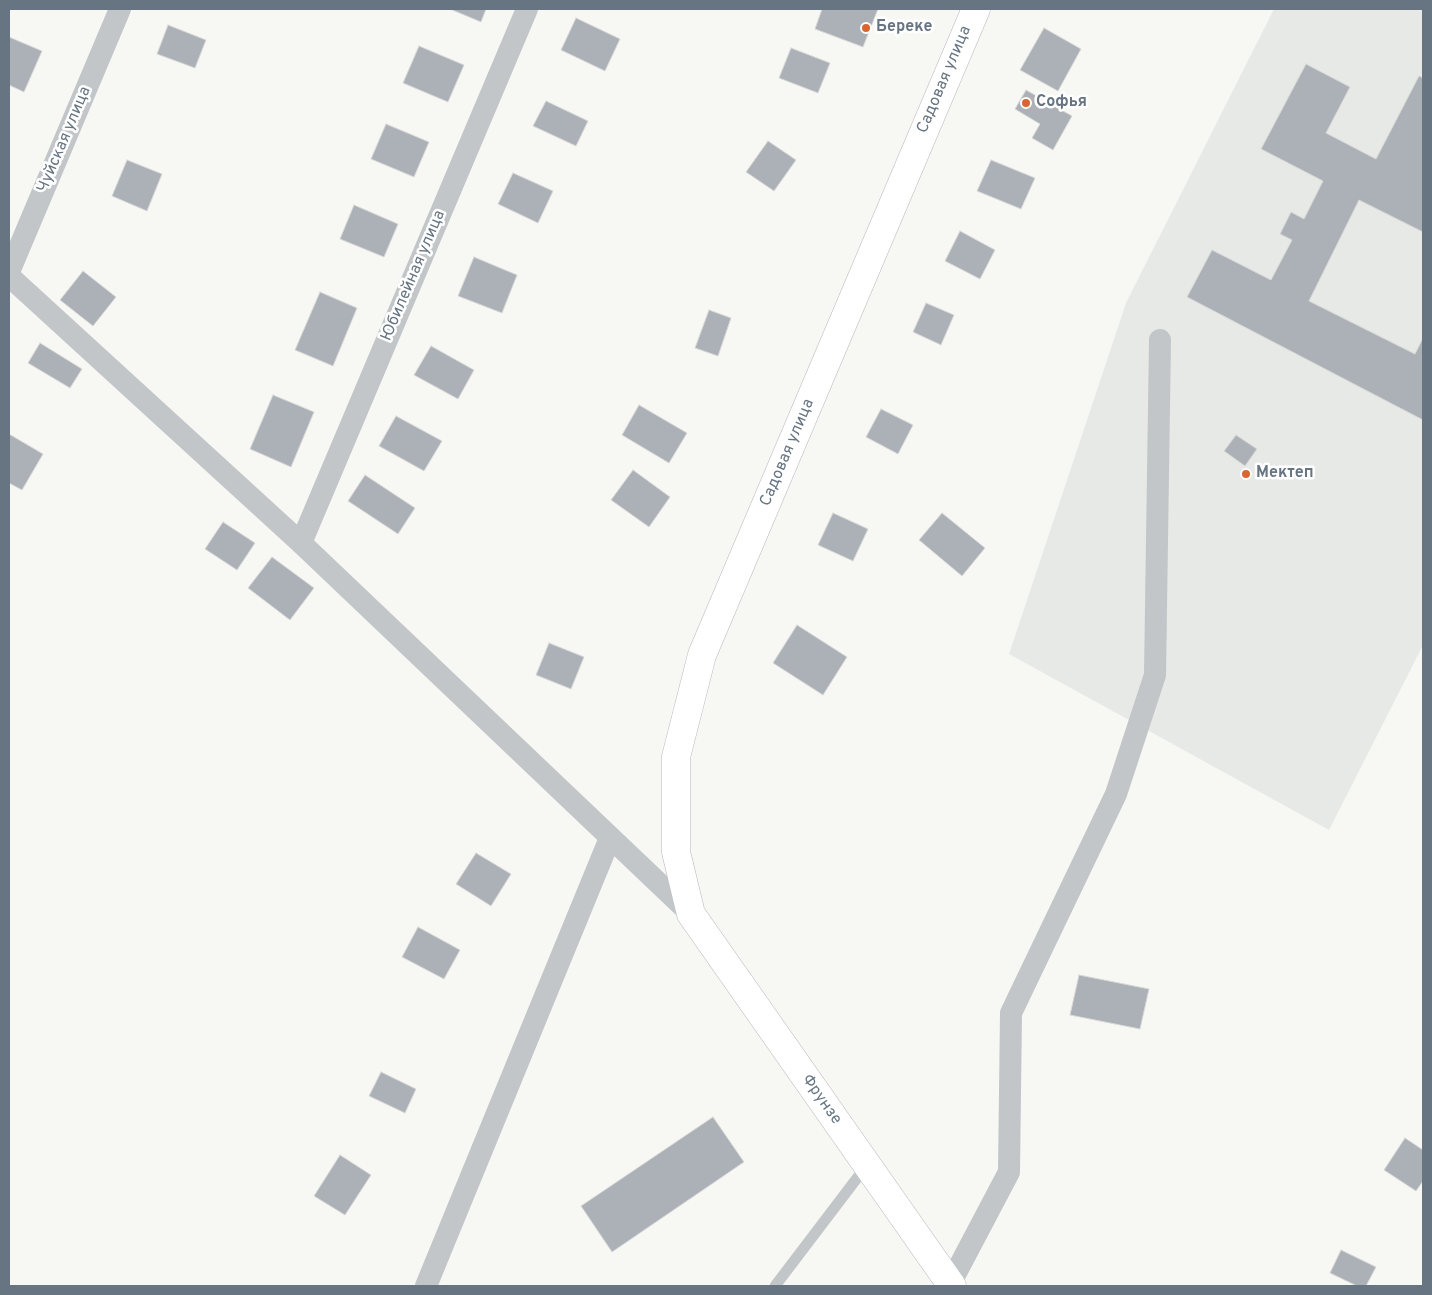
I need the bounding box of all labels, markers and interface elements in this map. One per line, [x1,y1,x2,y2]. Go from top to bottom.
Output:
place label: Береке [876,18,932,38]
marker: Береке [860,22,872,34]
street label: Садовая улица [914,23,976,137]
street label: Чуйская улица [34,84,96,196]
place label: Софья [1036,93,1087,113]
marker: Софья [1020,97,1032,109]
street label: Юбилейная улица [378,208,450,344]
street label: Садовая улица [757,396,819,510]
place label: Мектеп [1256,464,1314,484]
marker: Мектеп [1240,468,1252,480]
street label: Фрунзе [797,1071,845,1129]

